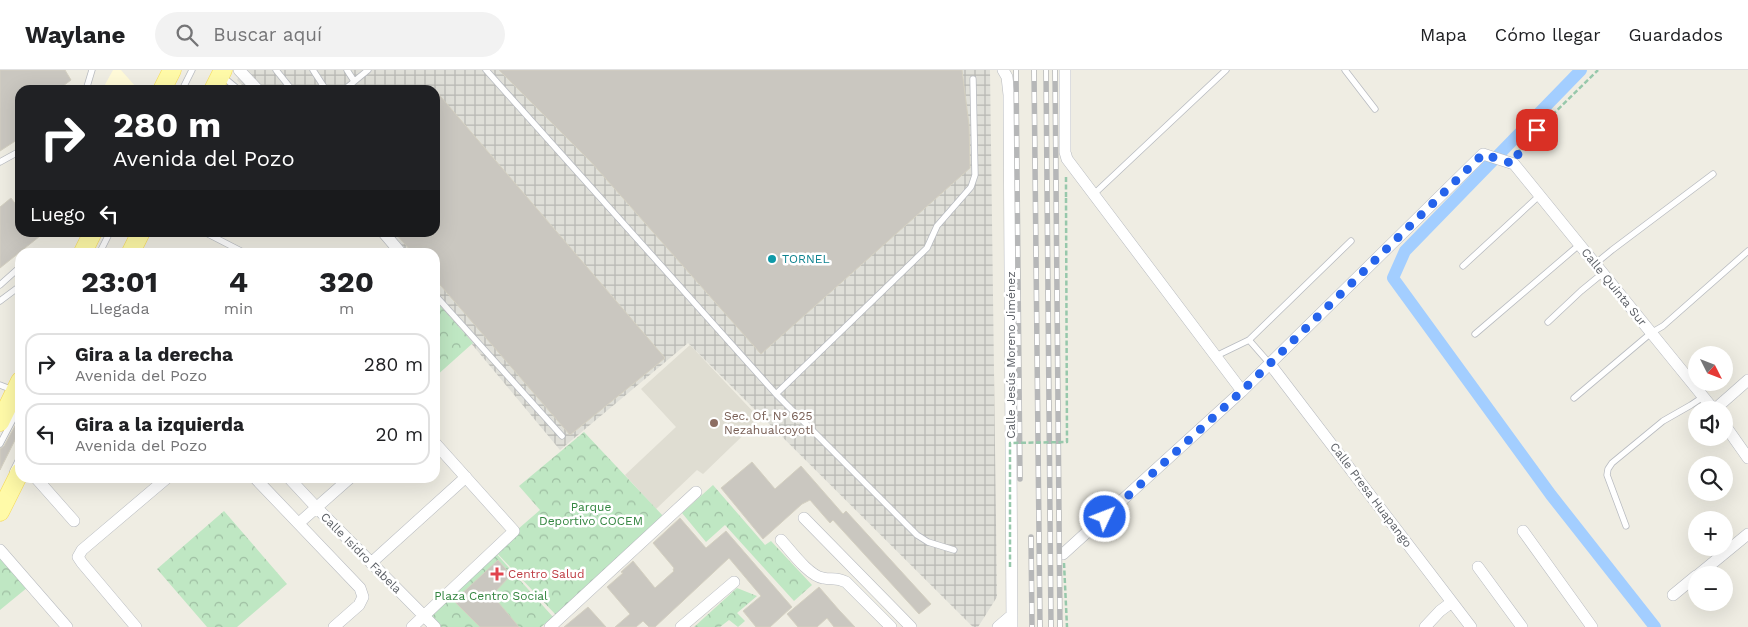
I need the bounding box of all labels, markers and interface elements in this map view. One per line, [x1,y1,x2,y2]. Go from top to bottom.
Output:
search box [155,12,505,57]
text: Waylane [25,21,125,49]
icon: search [173,21,201,49]
text: Buscar aquí [213,23,322,46]
text: Mapa [1420,24,1467,45]
text: Cómo llegar [1495,24,1601,45]
text: Guardados [1629,24,1723,45]
text: 280 m [113,104,221,146]
icon: right [30,105,95,170]
pin [1516,109,1558,151]
icon: arrive [1523,116,1551,144]
text: Avenida del Pozo [113,146,295,171]
icon: left [95,200,123,228]
text: Luego [30,203,85,226]
street label: Calle Quinta Sur [1578,245,1650,329]
place label: TORNEL [782,252,830,266]
marker: TORNEL [766,253,778,265]
text: 23:01 [81,264,158,299]
text: 4 [229,264,248,299]
text: 320 [319,264,374,299]
street label: Calle Jesús Moreno Jiménez [1004,271,1018,439]
text: Llegada [89,299,150,318]
text: min [224,299,253,318]
text: m [339,299,354,318]
text: Gira a la derecha [75,343,233,366]
north arrow [1688,346,1732,391]
map controls [1688,346,1733,611]
icon: right [32,350,60,378]
text: 280 m [364,353,423,376]
text: Avenida del Pozo [75,366,207,385]
button: sound [1688,401,1733,446]
place label: Sec. Of. N° 625 Nezahualcoyotl [724,409,814,437]
text: Gira a la izquierda [75,413,244,436]
marker: Sec. Of. N° 625 Nezahualcoyotl [708,417,720,429]
icon: left [32,420,60,448]
text: 20 m [376,423,423,446]
text: Avenida del Pozo [75,436,207,455]
street label: Calle Presa Huapango [1327,440,1415,550]
button: search [1688,456,1733,501]
position arrow [1078,490,1130,542]
park label: Parque Deportivo COCEM [539,500,643,528]
street label: Calle Isidro Fabela [318,510,404,596]
button: + [1688,511,1733,556]
button: − [1688,566,1733,611]
marker: Centro Salud [490,567,504,581]
place label: Centro Salud [508,567,585,581]
park label: Plaza Centro Social [434,589,548,603]

